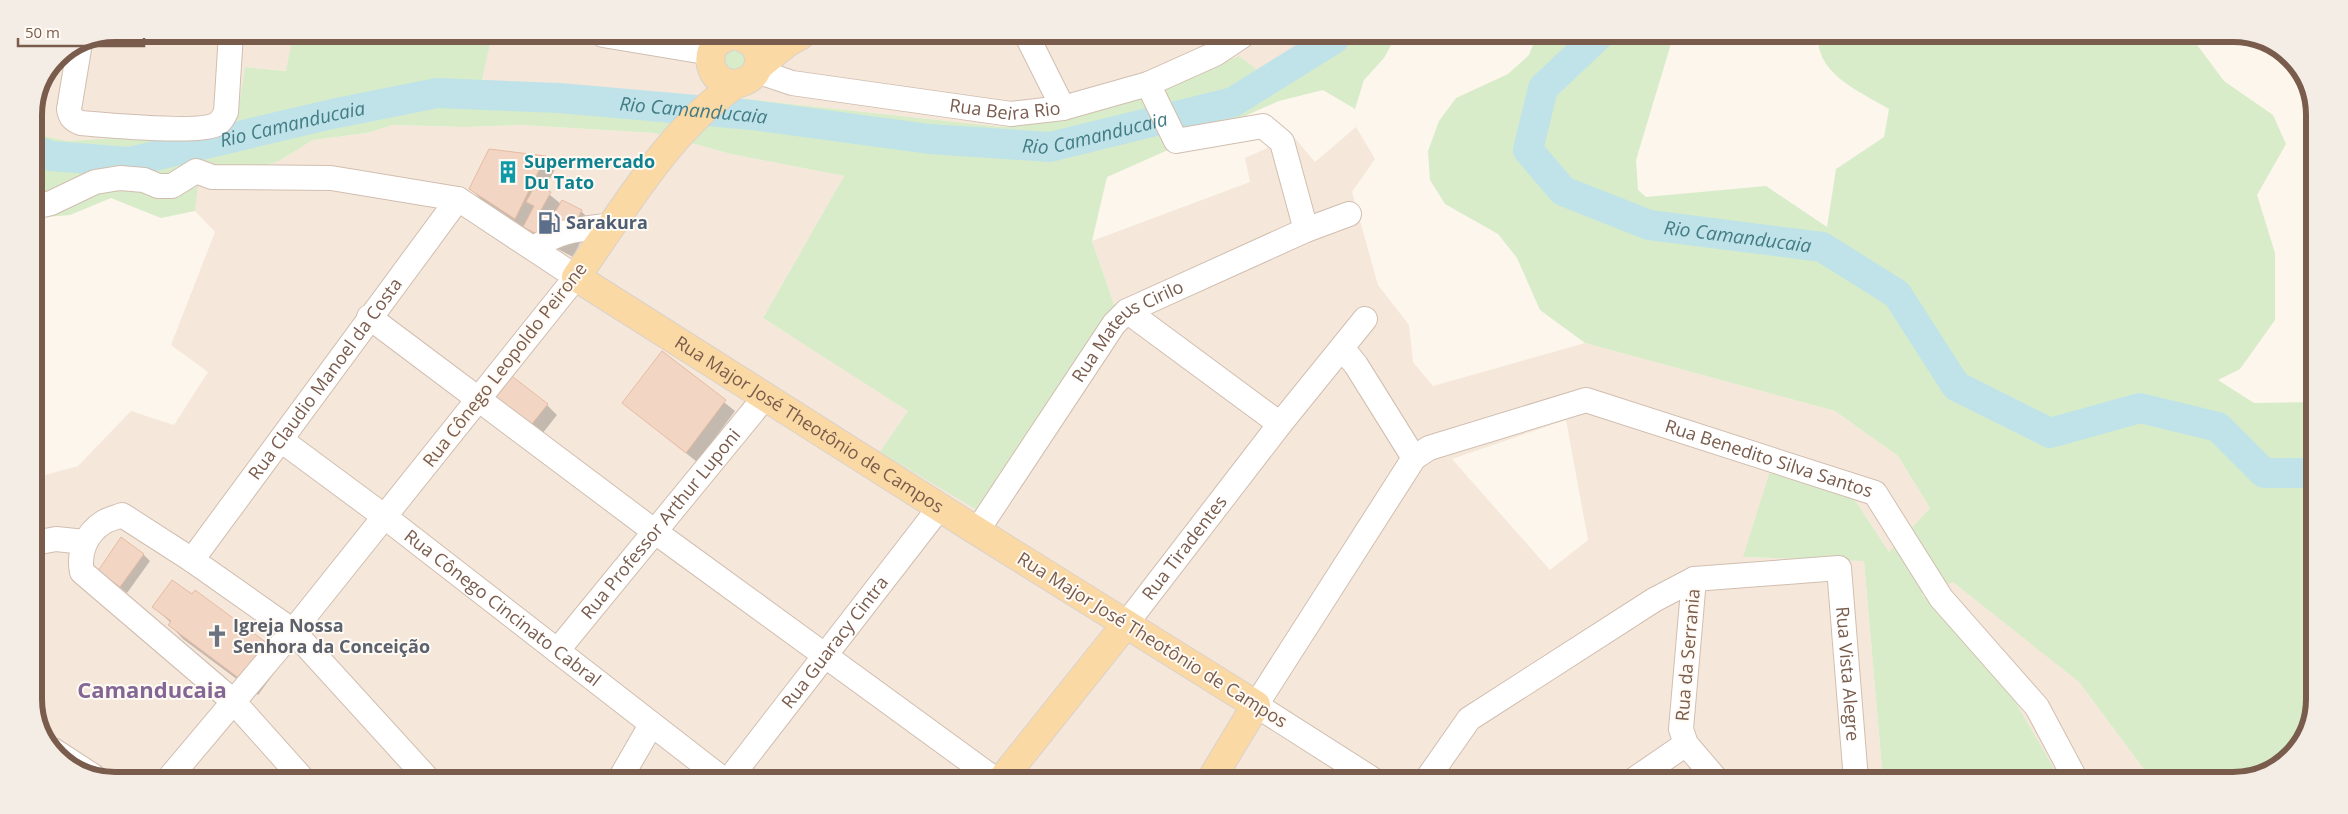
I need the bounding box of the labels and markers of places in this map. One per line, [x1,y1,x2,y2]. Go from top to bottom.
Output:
place label: Supermercado Du Tato [524,149,655,194]
building icon: Supermercado Du Tato [495,159,521,185]
fuel station icon: Sarakura [536,210,562,236]
place label: Sarakura [566,210,648,234]
place label: Igreja Nossa Senhora da Conceição [233,613,430,658]
church icon: Igreja Nossa Senhora da Conceição [204,623,230,649]

